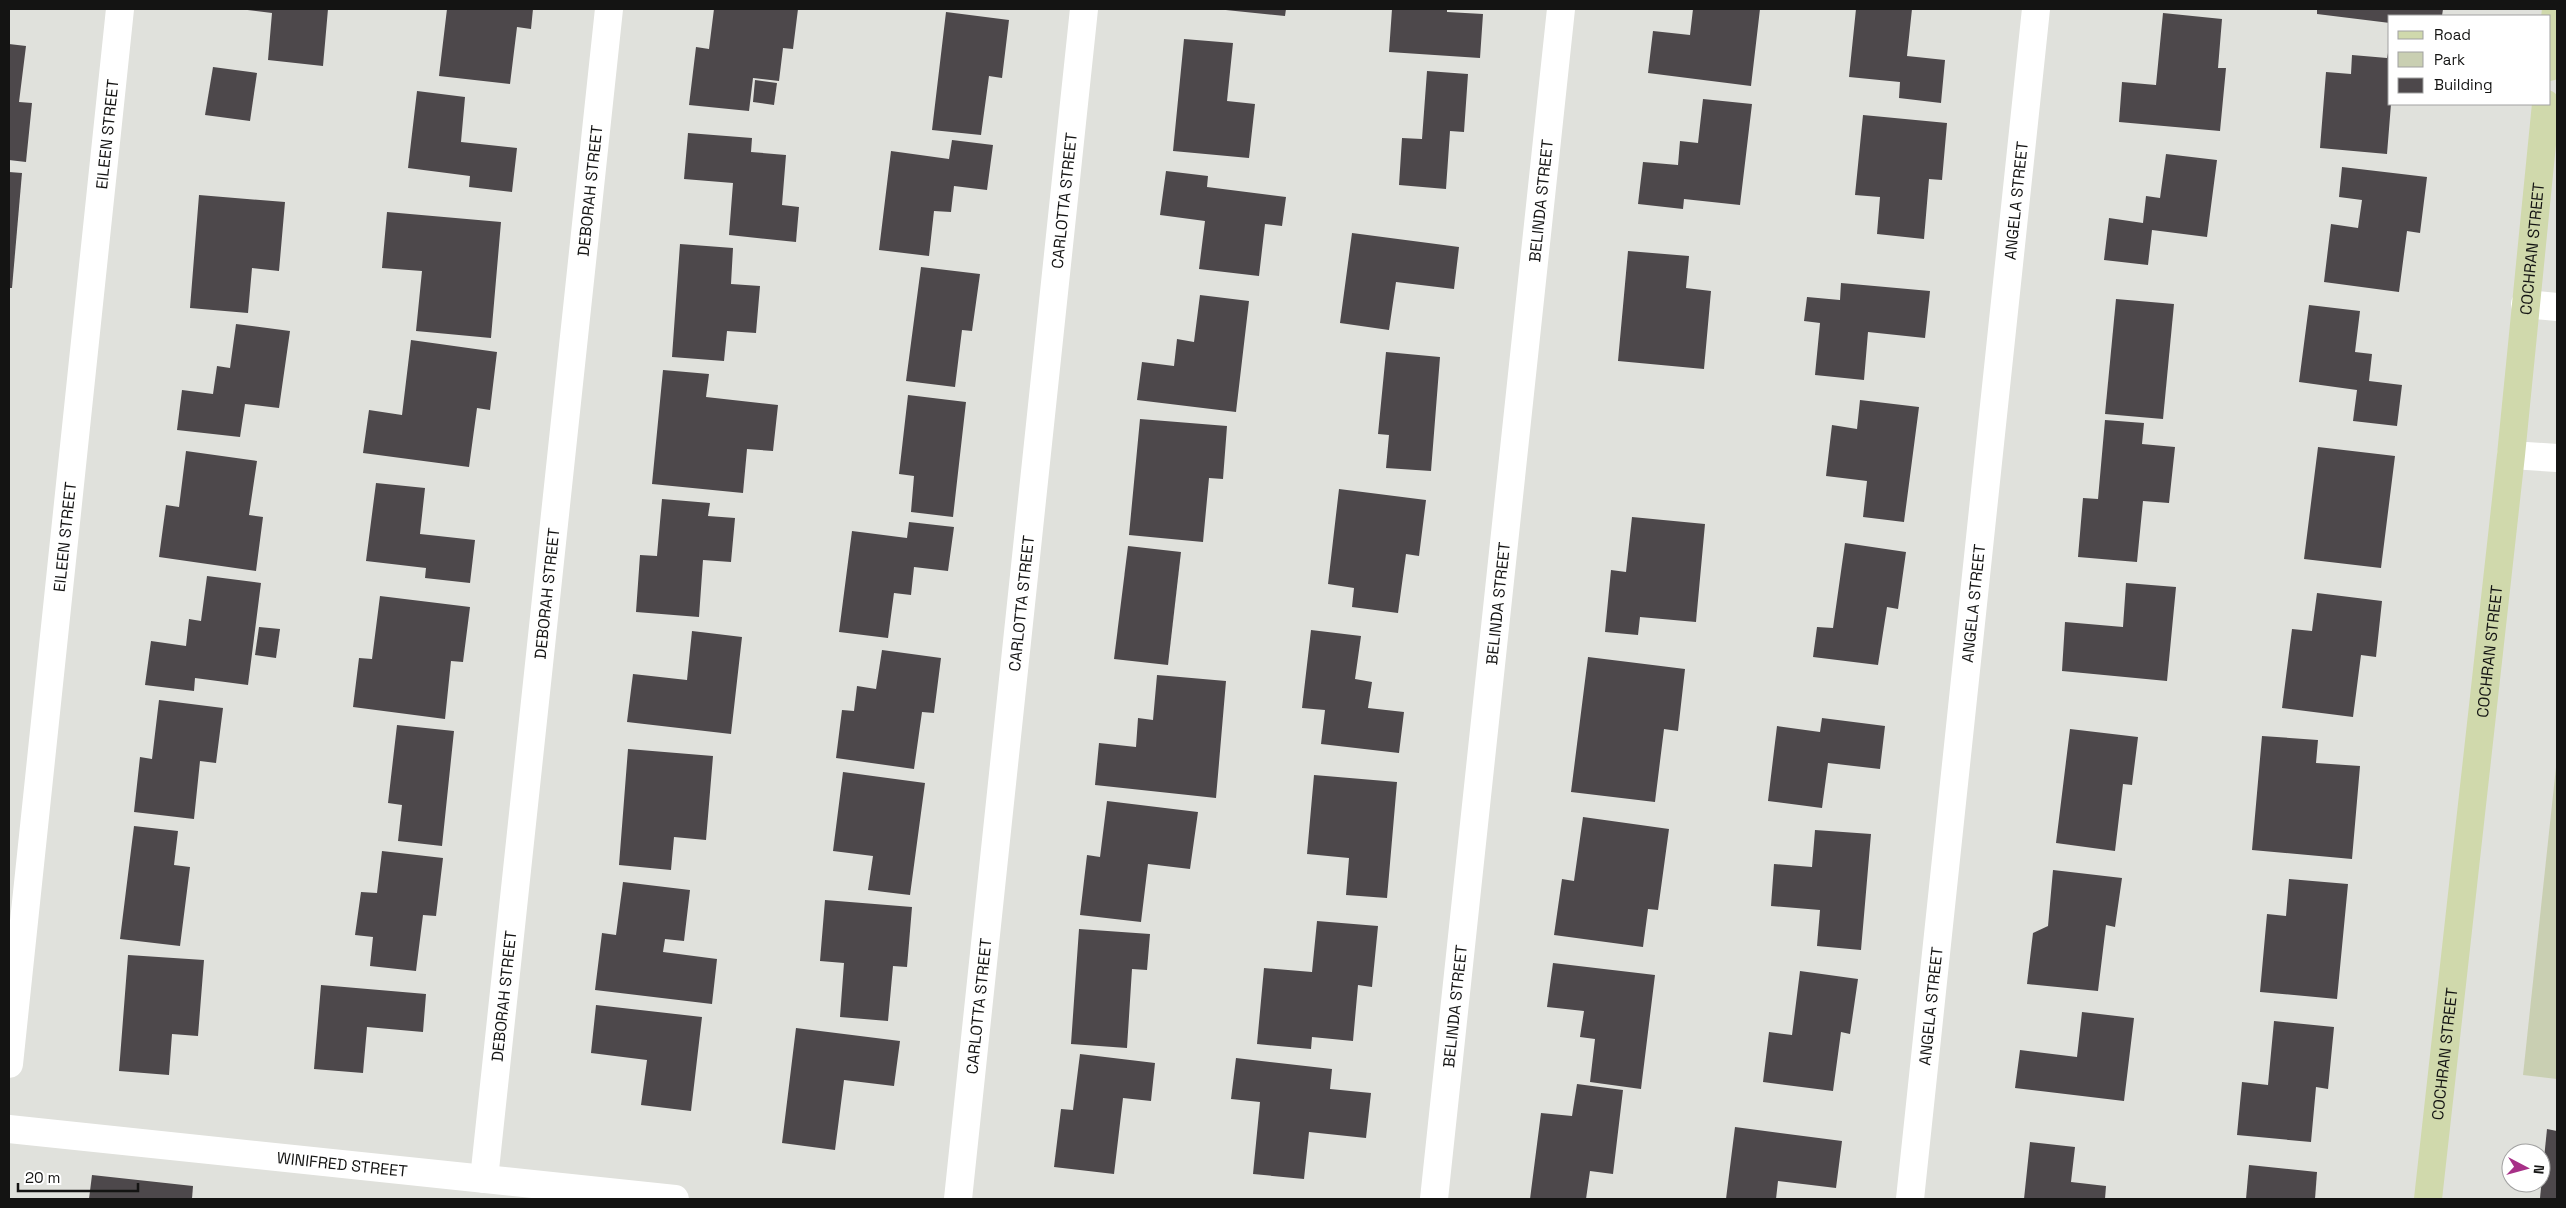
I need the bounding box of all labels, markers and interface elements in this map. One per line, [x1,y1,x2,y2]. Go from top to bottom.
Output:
legend [2388,15,2551,105]
text: Road [2434,25,2471,44]
text: Park [2434,50,2465,69]
text: Building [2434,75,2493,94]
street label: EILEEN STREET [91,78,124,190]
street label: DEBORAH STREET [573,124,608,257]
street label: CARLOTTA STREET [1047,131,1082,270]
street label: BELINDA STREET [1524,138,1558,263]
street label: ANGELA STREET [1999,140,2033,261]
street label: COCHRAN STREET [2515,181,2549,316]
street label: EILEEN STREET [49,481,81,593]
street label: DEBORAH STREET [530,527,565,660]
street label: CARLOTTA STREET [1004,534,1039,673]
street label: BELINDA STREET [1481,541,1515,666]
street label: ANGELA STREET [1957,543,1990,664]
street label: COCHRAN STREET [2472,584,2507,719]
street label: DEBORAH STREET [487,929,521,1063]
street label: CARLOTTA STREET [961,937,997,1075]
street label: BELINDA STREET [1438,944,1472,1069]
street label: ANGELA STREET [1914,946,1948,1067]
street label: COCHRAN STREET [2427,987,2462,1121]
north arrow [2501,1143,2551,1193]
street label: WINIFRED STREET [276,1147,408,1182]
scale bar [18,1160,138,1192]
text: N [2529,1164,2548,1175]
text: 20 m [25,1168,60,1187]

